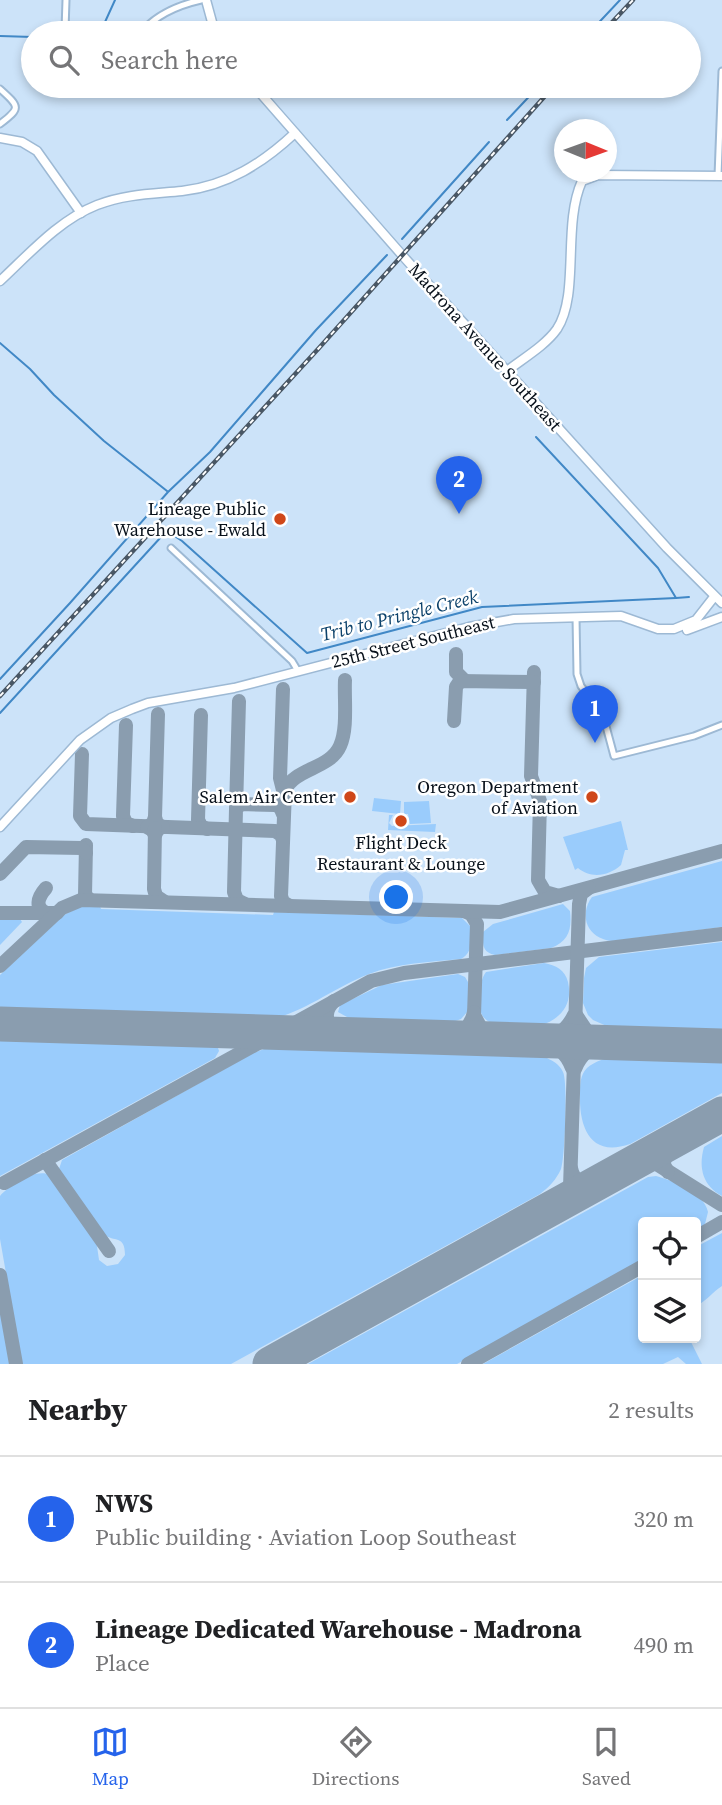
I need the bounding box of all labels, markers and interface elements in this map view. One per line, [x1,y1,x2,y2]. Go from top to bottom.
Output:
search box [21,21,701,98]
icon: search [45,41,83,79]
text: Search here [101,42,238,78]
north arrow [554,119,617,182]
street label: Madrona Avenue Southeast [403,257,568,436]
pin: 2 [436,456,482,514]
place label: Lineage Public Warehouse - Ewald [114,496,266,542]
marker: Lineage Public Warehouse - Ewald [272,511,288,527]
water label: Trib to Pringle Creek [318,583,480,647]
street label: 25th Street Southeast [329,609,497,674]
pin: 1 [572,685,618,743]
place label: Oregon Department of Aviation [417,774,578,820]
place label: Salem Air Center [200,784,336,809]
marker: Salem Air Center [342,789,358,805]
marker: Oregon Department of Aviation [584,789,600,805]
marker: Flight Deck Restaurant & Lounge [393,813,409,829]
place label: Flight Deck Restaurant & Lounge [317,830,485,876]
your location [379,880,413,914]
map controls [638,1217,701,1343]
button: locate [638,1217,701,1280]
button: layers [638,1280,701,1343]
text: Nearby [28,1389,127,1430]
text: 2 results [608,1394,694,1426]
text: NWS [95,1485,153,1521]
text: 1 [45,1503,57,1535]
text: 320 m [633,1503,694,1535]
text: Public building · Aviation Loop Southeast [95,1521,516,1553]
text: Lineage Dedicated Warehouse - Madrona [95,1611,582,1647]
text: 2 [45,1629,57,1661]
text: 490 m [633,1629,694,1661]
text: Place [95,1647,150,1679]
tab: Map [91,1723,129,1791]
tab: Directions [312,1723,400,1791]
tab: Saved [582,1723,631,1791]

